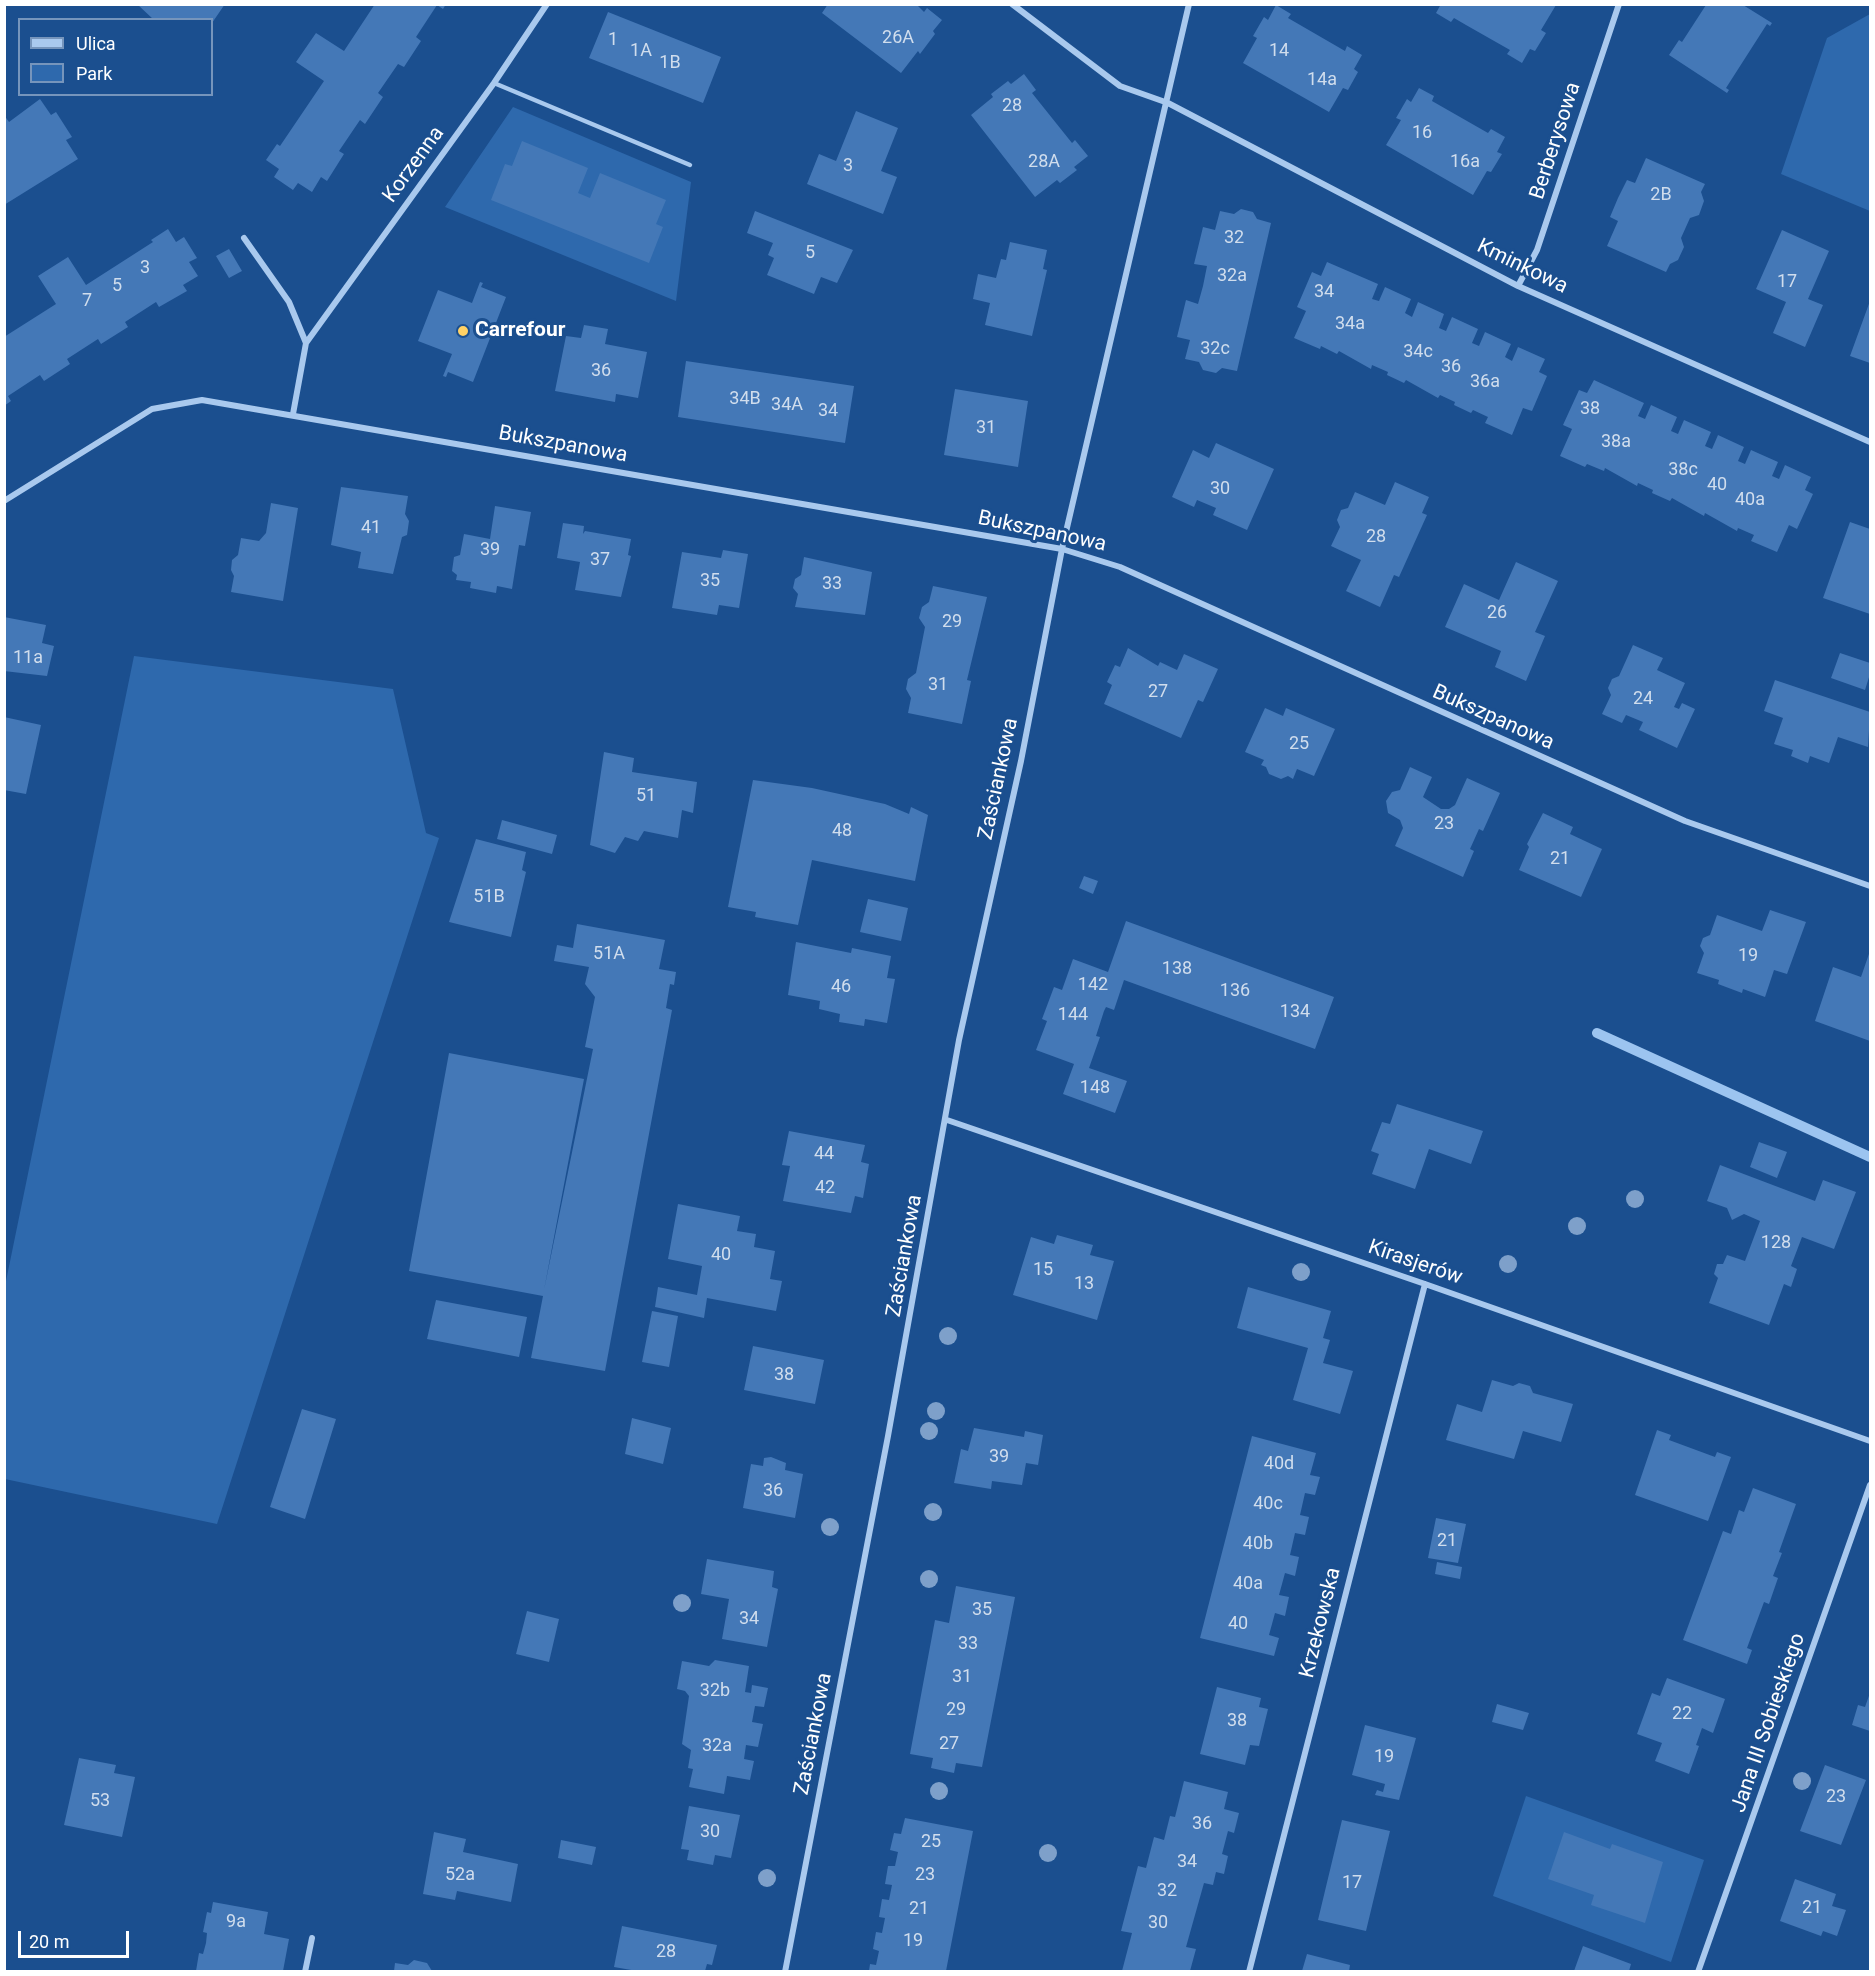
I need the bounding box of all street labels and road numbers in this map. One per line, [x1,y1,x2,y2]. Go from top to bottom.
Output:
street label: Berberysowa [1525,79,1587,203]
street label: Korzenna [378,122,450,208]
street label: Kminkowa [1472,234,1572,300]
street label: Bukszpanowa [497,421,629,469]
street label: Bukszpanowa [976,506,1108,558]
street label: Bukszpanowa [1428,680,1558,756]
street label: Zaściankowa [974,716,1024,842]
street label: Zaściankowa [882,1193,928,1319]
street label: Kirasjerów [1365,1235,1465,1291]
street label: Krzekowska [1295,1565,1347,1681]
street label: Jana III Sobieskiego [1727,1630,1811,1816]
street label: Zaściankowa [790,1671,838,1797]

